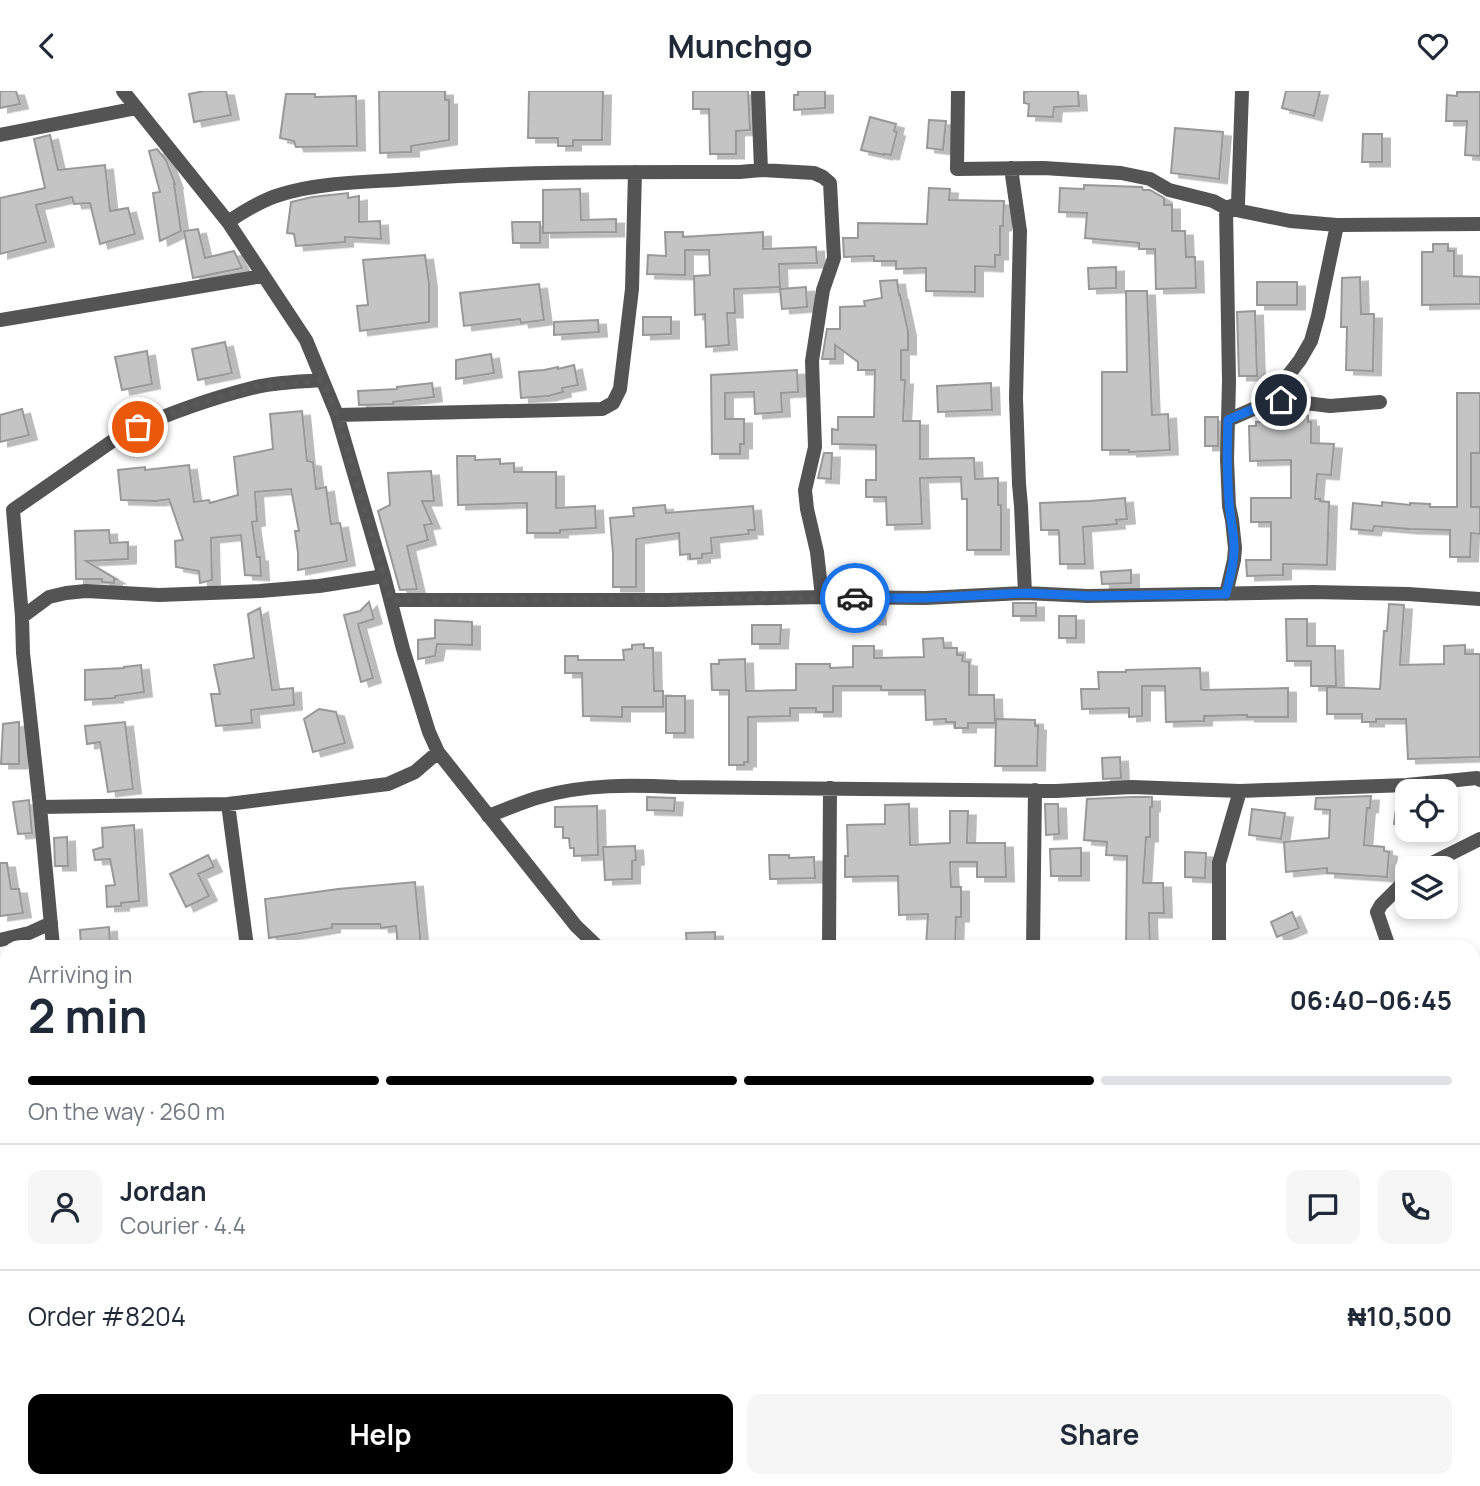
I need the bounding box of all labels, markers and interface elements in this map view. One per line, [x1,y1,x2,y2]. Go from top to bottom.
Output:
text: Munchgo [667,24,813,68]
icon: back [28,27,66,65]
icon: heart [1414,27,1452,65]
pin [1251,370,1311,430]
icon: home [1262,381,1300,419]
pin [108,397,168,457]
icon: bag [119,408,157,446]
courier [820,563,890,633]
icon: car [836,579,874,617]
map controls [1395,779,1458,919]
button: locate [1395,779,1458,842]
button: layers [1395,856,1458,919]
text: Arriving in [28,958,133,990]
text: 06:40–06:45 [1290,982,1452,1018]
text: 2 min [28,984,148,1047]
text: On the way · 260 m [28,1095,225,1127]
button: person [28,1170,102,1244]
button: chat [1286,1170,1360,1244]
button: phone [1378,1170,1452,1244]
text: Jordan [120,1173,206,1209]
text: Courier · 4.4 [120,1209,246,1241]
text: Order #8204 [28,1298,186,1334]
text: ₦10,500 [1347,1298,1452,1334]
button: Help [28,1394,733,1474]
button: Share [747,1394,1452,1474]

